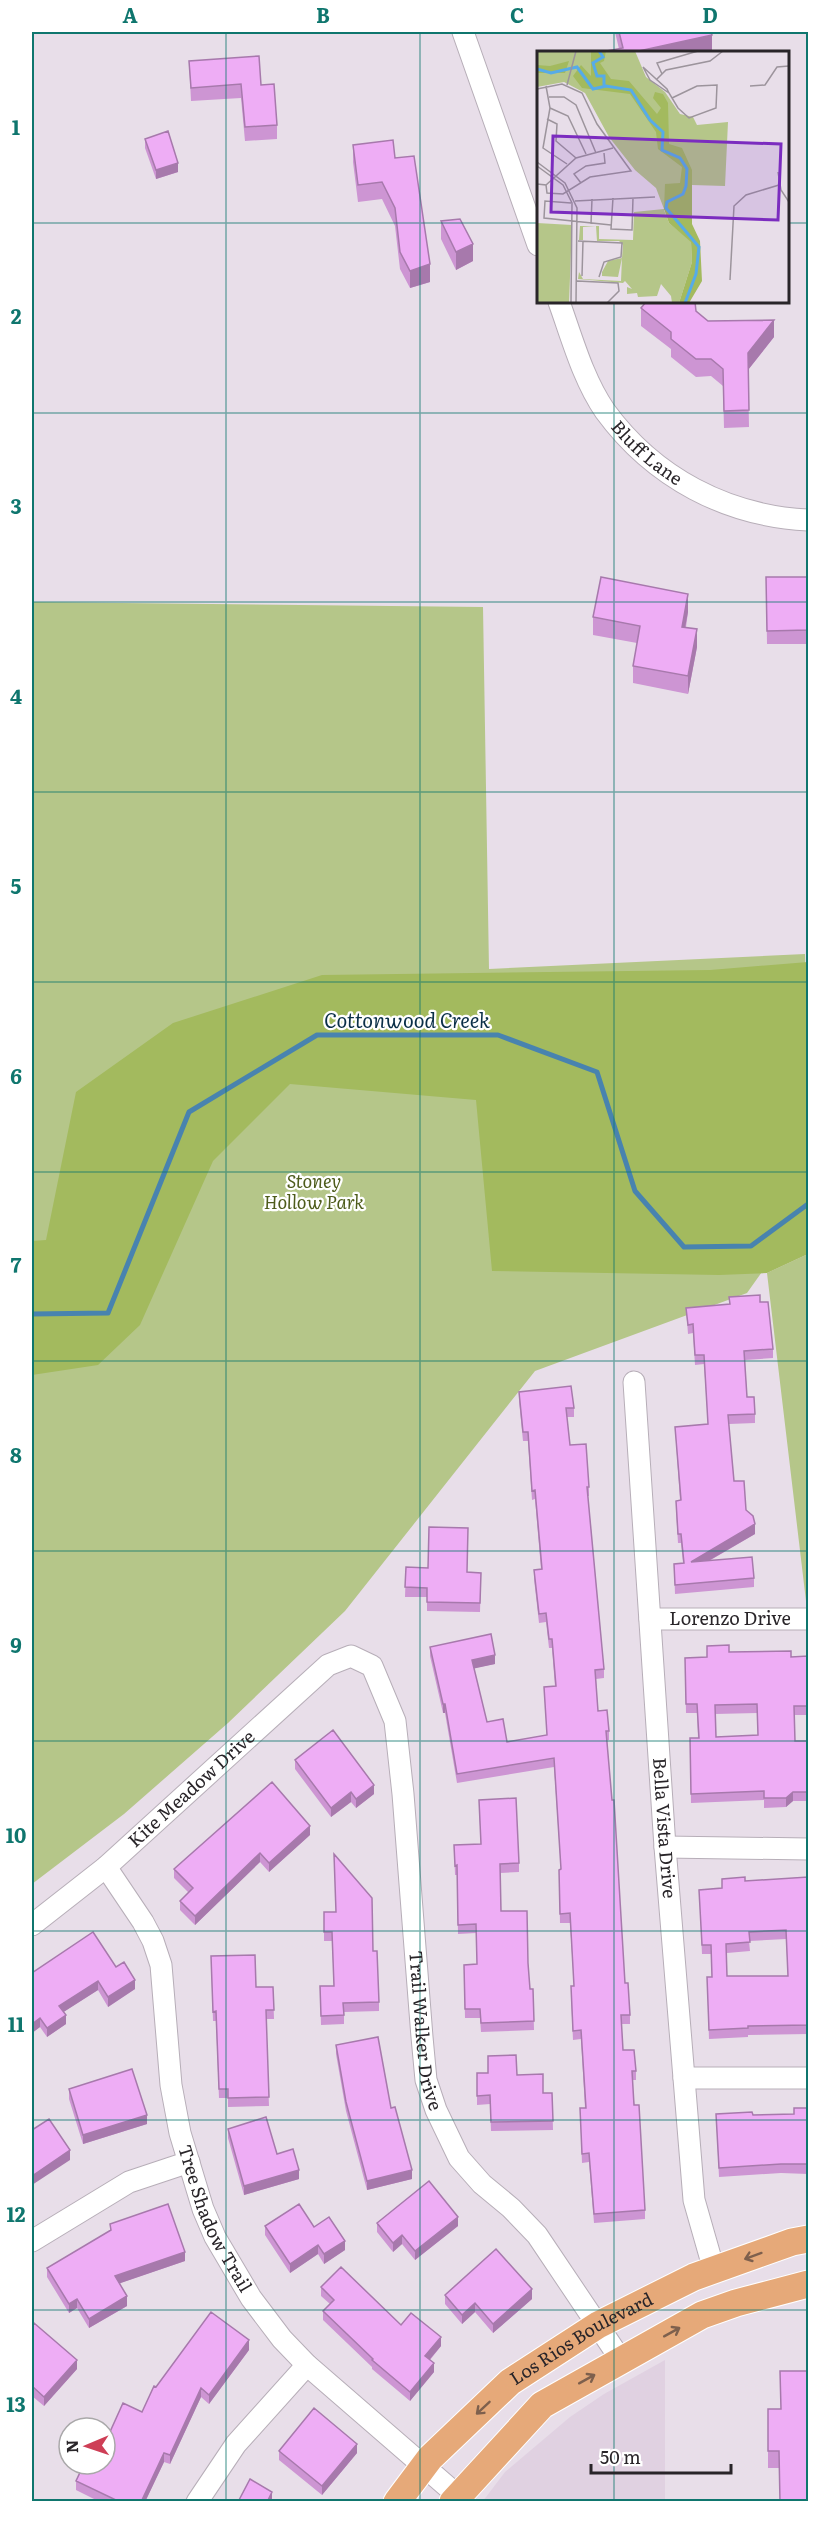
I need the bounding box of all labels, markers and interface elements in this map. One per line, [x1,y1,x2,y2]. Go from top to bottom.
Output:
text: A [122,0,138,29]
text: B [316,0,330,29]
text: C [510,0,524,29]
text: D [702,0,718,29]
inset map [537,51,789,303]
text: 1 [12,111,20,141]
text: 2 [11,300,22,330]
street label: Bluff Lane [605,414,688,491]
text: 3 [10,490,22,520]
text: 4 [10,680,22,710]
text: 5 [11,870,22,900]
water label: Cottonwood Creek [324,1004,490,1034]
text: 6 [10,1060,22,1090]
park label: Stoney Hollow Park [264,1167,364,1215]
text: 7 [11,1249,22,1279]
text: 8 [10,1439,22,1469]
street label: Lorenzo Drive [669,1604,791,1631]
text: 9 [10,1629,22,1659]
street label: Kite Meadow Drive [121,1723,260,1853]
street label: Bella Vista Drive [647,1757,684,1899]
text: 10 [6,1819,26,1849]
street label: Trail Walker Drive [403,1950,450,2114]
text: 11 [8,2008,24,2038]
street label: Tree Shadow Trail [172,2141,260,2297]
text: 12 [6,2198,26,2228]
one-way arrow [744,2252,763,2263]
street label: Los Rios Boulevard [504,2285,657,2391]
one-way arrow [663,2326,680,2338]
one-way arrow [578,2373,595,2385]
text: 13 [6,2388,26,2418]
one-way arrow [475,2401,490,2415]
north arrow [57,2416,117,2476]
scale bar [591,2437,730,2475]
text: N [59,2439,83,2454]
text: 50 m [600,2443,641,2470]

